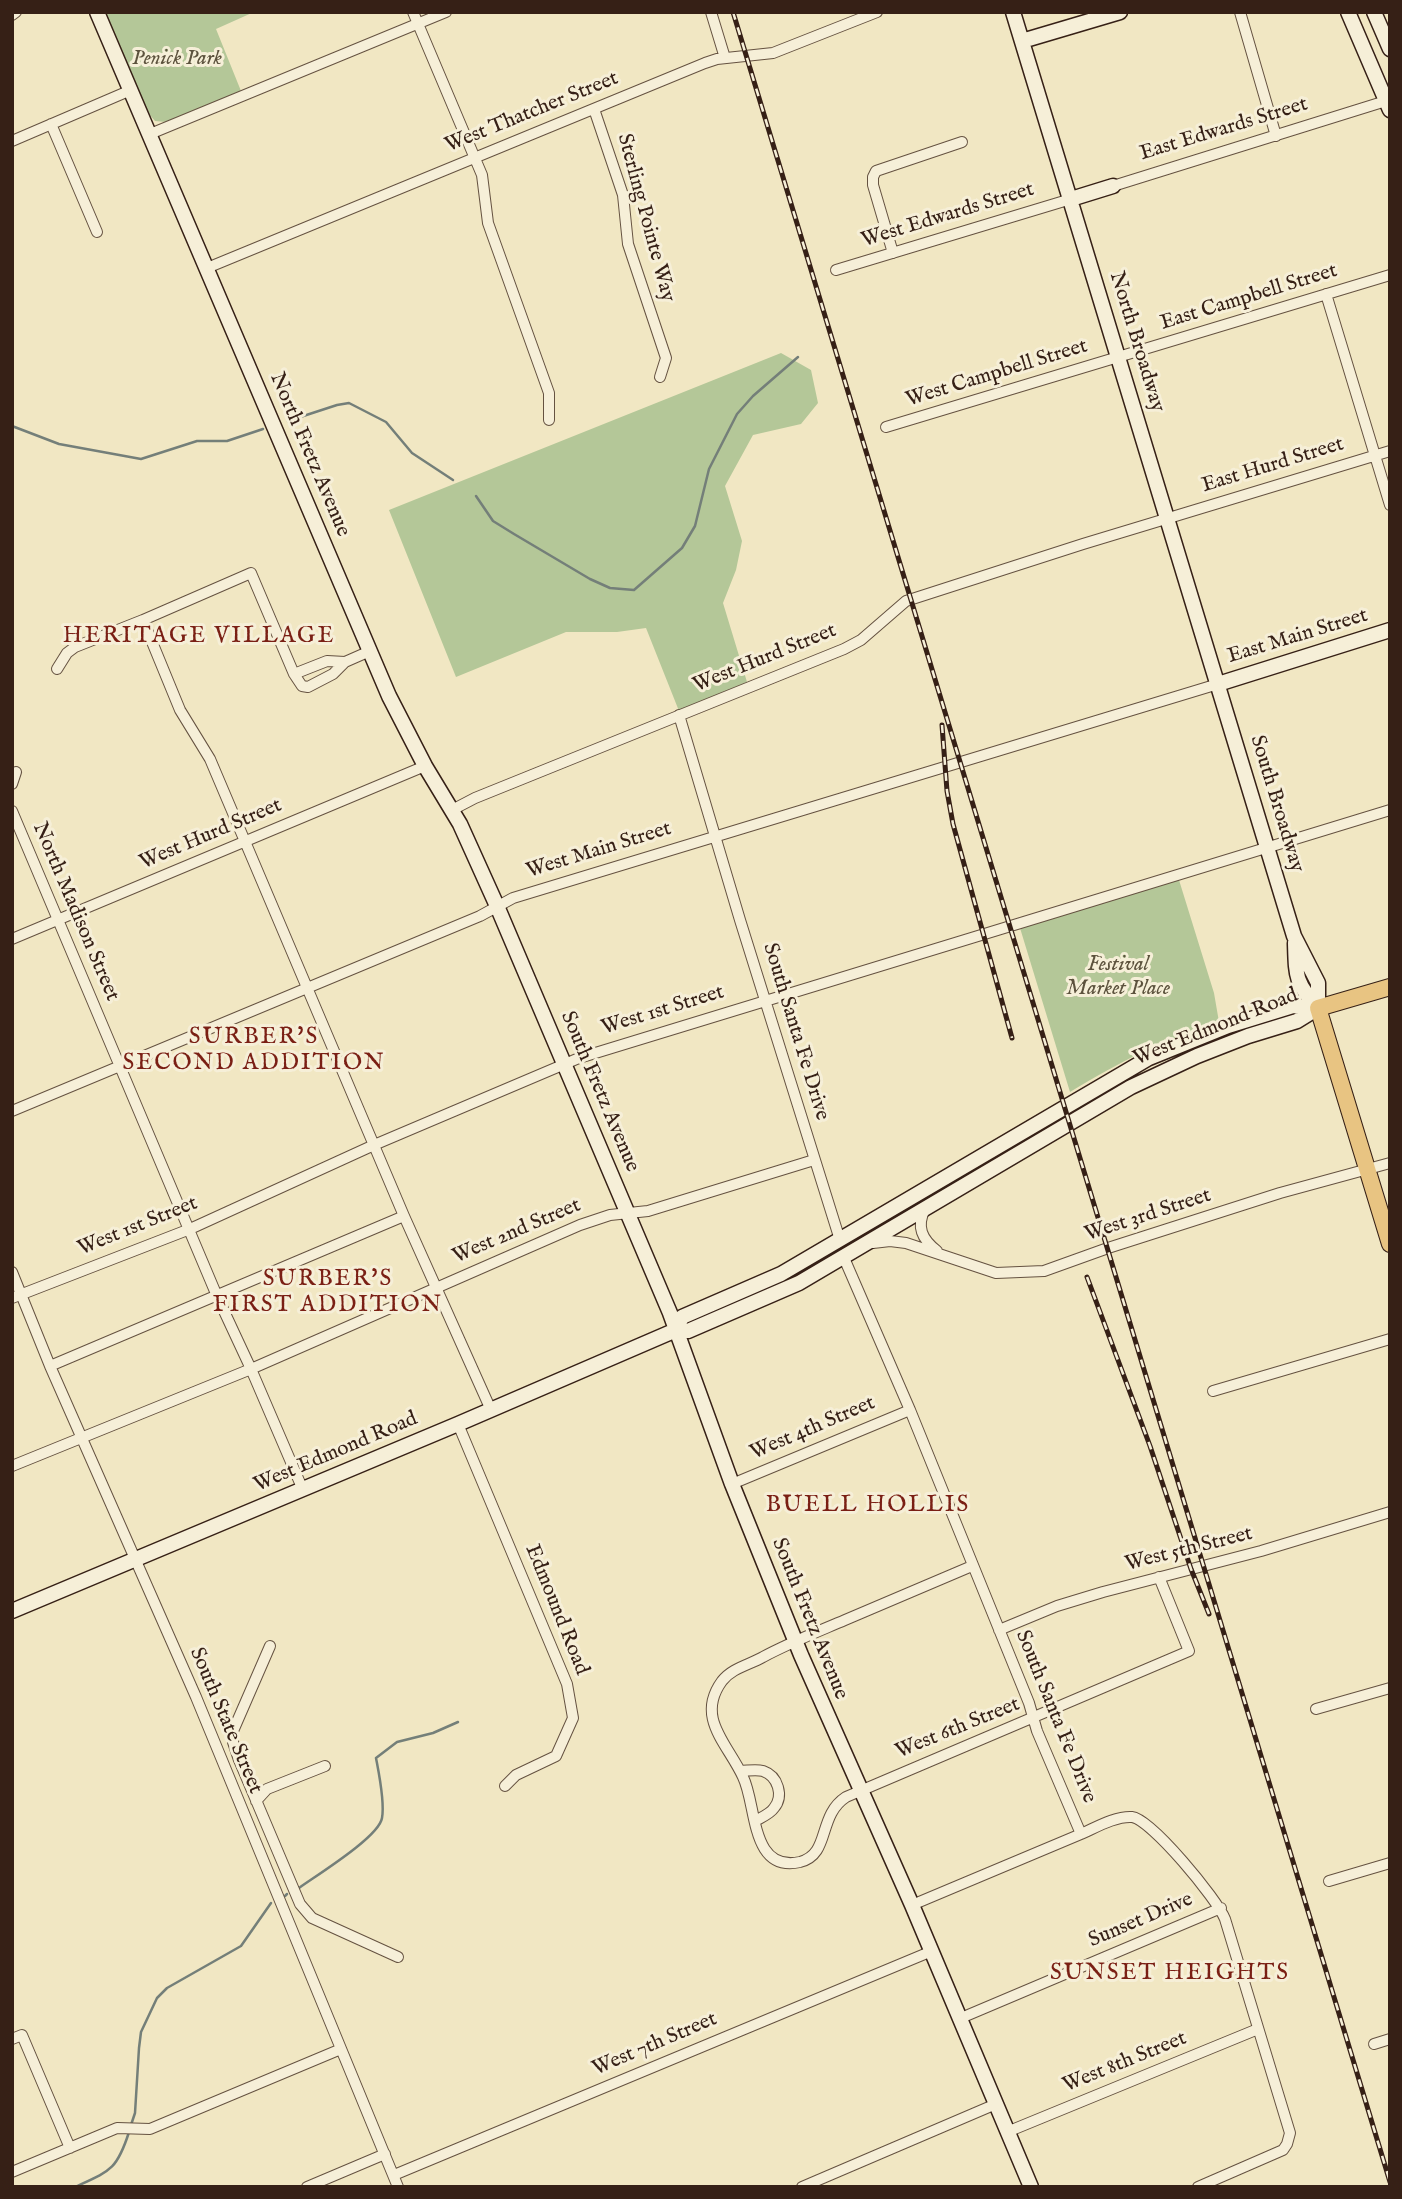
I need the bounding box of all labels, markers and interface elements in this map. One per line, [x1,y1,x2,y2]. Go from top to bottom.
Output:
park label: Penick Park [132,47,222,73]
street label: West Thatcher Street [442,67,622,159]
street label: East Edwards Street [1137,92,1311,168]
street label: Sterling Pointe Way [610,131,680,305]
street label: West Edwards Street [859,178,1037,254]
street label: East Campbell Street [1158,259,1340,337]
street label: North Broadway [1103,269,1169,415]
street label: West Campbell Street [903,334,1091,414]
street label: North Fretz Avenue [263,369,355,541]
street label: East Hurd Street [1199,432,1347,500]
street label: East Main Street [1225,604,1371,670]
street label: West Hurd Street [690,619,840,699]
district label: HERITAGE VILLAGE [65,623,333,651]
street label: South Broadway [1243,732,1309,876]
street label: West Hurd Street [136,794,286,876]
street label: West Main Street [524,817,674,885]
street label: North Madison Street [26,819,124,1005]
street label: South Santa Fe Drive [756,940,834,1124]
park label: Festival Market Place [1066,953,1170,1003]
street label: West 1st Street [599,980,727,1042]
street label: West Edmond Road [1130,983,1302,1073]
street label: South Fretz Avenue [554,1008,644,1176]
district label: SURBER'S SECOND ADDITION [124,1024,384,1078]
street label: West 3rd Street [1082,1184,1214,1248]
street label: West 1st Street [74,1192,202,1262]
street label: West 2nd Street [449,1194,585,1270]
district label: SURBER'S FIRST ADDITION [215,1266,441,1320]
street label: West 4th Street [747,1391,879,1467]
street label: West Edmond Road [250,1407,422,1499]
district label: BUELL HOLLIS [767,1492,969,1520]
street label: West 5th Street [1123,1522,1255,1578]
street label: South Fretz Avenue [765,1535,853,1703]
street label: Edmound Road [518,1541,594,1679]
street label: South Santa Fe Drive [1009,1627,1101,1807]
street label: South State Street [183,1644,267,1798]
street label: West 6th Street [892,1693,1024,1765]
street label: Sunset Drive [1085,1888,1197,1954]
district label: SUNSET HEIGHTS [1052,1960,1288,1988]
street label: West 7th Street [589,2007,721,2083]
street label: West 8th Street [1059,2027,1191,2099]

